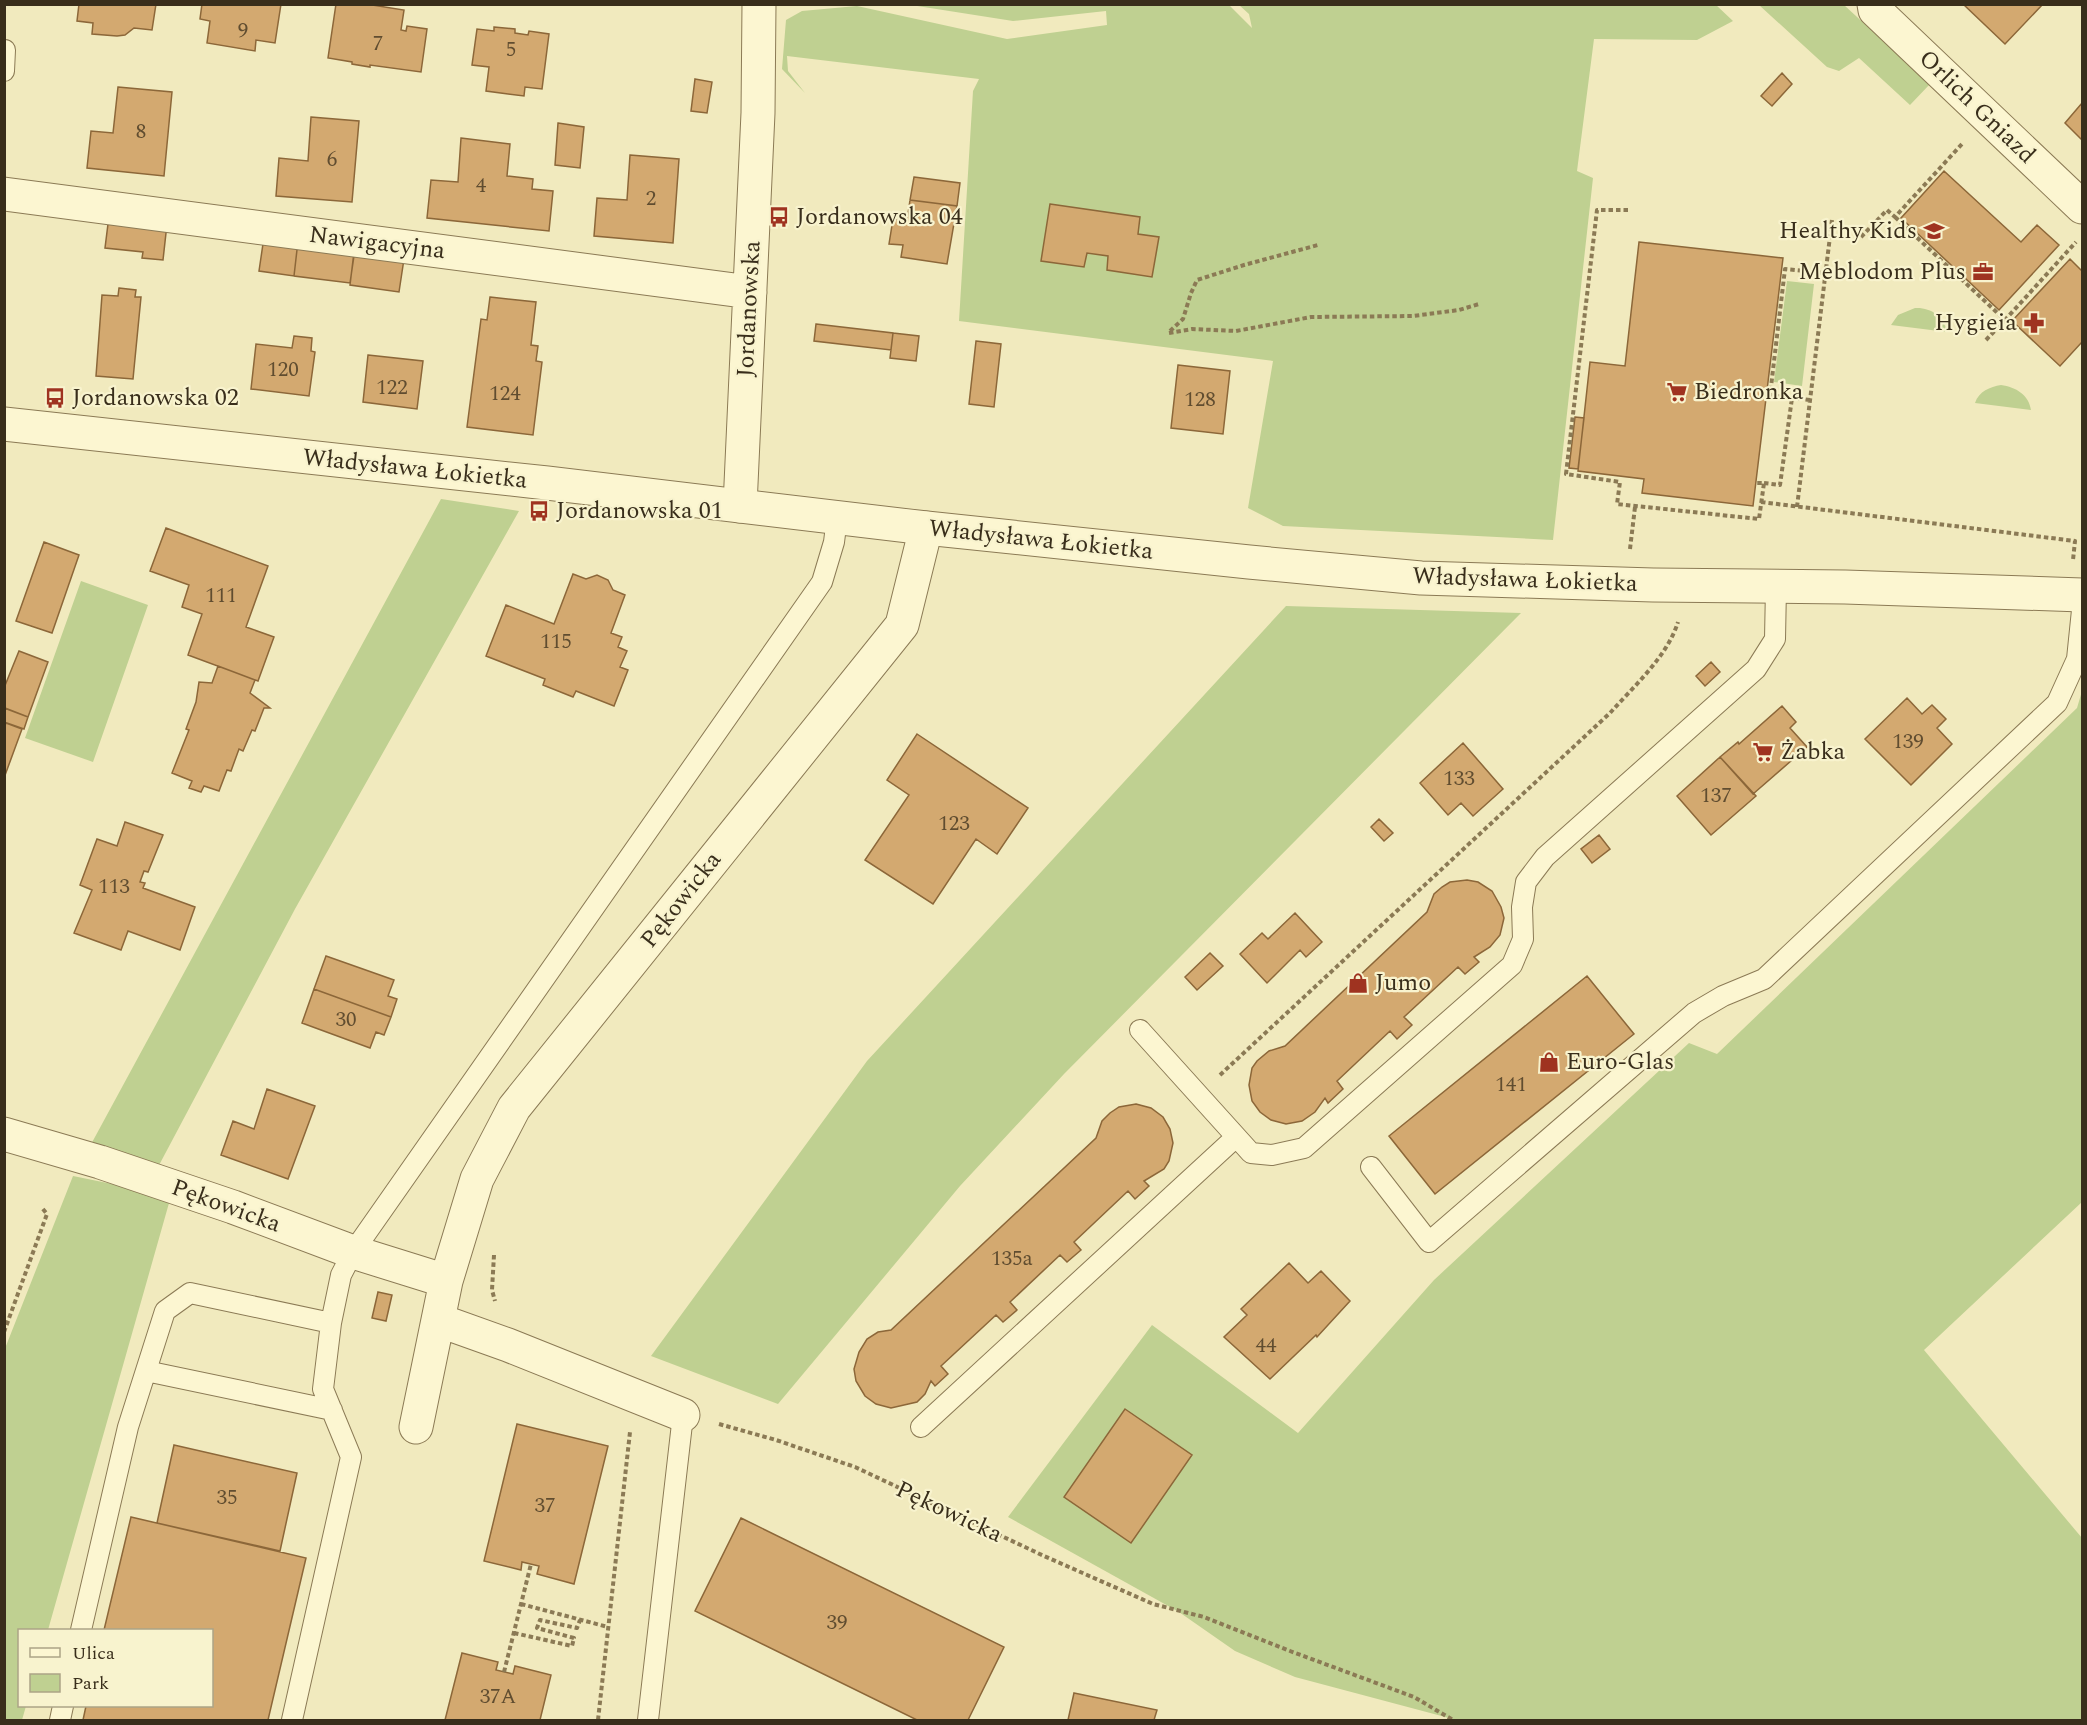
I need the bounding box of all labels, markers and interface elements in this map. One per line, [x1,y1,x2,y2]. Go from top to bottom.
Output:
house number: 9 [238,15,248,47]
house number: 7 [373,28,383,60]
house number: 5 [506,34,516,66]
street label: Orlich Gniazd [1910,42,2044,172]
house number: 8 [136,116,146,148]
house number: 6 [327,144,337,176]
house number: 4 [476,170,487,202]
house number: 2 [646,183,656,215]
place label: Jordanowska 04 [796,199,963,235]
bus stop icon: Jordanowska 04 [767,205,791,229]
place label: Healthy Kids [1779,213,1917,249]
street label: Nawigacyjna [307,217,447,269]
school or university icon: Healthy Kids [1922,219,1946,243]
street label: Jordanowska [727,240,771,378]
place label: Meblodom Plus [1799,254,1966,290]
office icon: Meblodom Plus [1971,260,1995,284]
place label: Hygieia [1935,305,2017,341]
pharmacy icon: Hygieia [2022,311,2046,335]
house number: 120 [267,354,299,386]
house number: 122 [376,372,408,404]
place label: Biedronka [1694,374,1804,410]
house number: 124 [489,378,521,410]
place label: Jordanowska 02 [72,380,239,416]
supermarket icon: Biedronka [1665,380,1689,404]
house number: 128 [1184,384,1216,416]
bus stop icon: Jordanowska 02 [43,386,67,410]
street label: Władysława Łokietka [301,439,529,499]
place label: Jordanowska 01 [556,493,723,529]
bus stop icon: Jordanowska 01 [527,499,551,523]
street label: Władysława Łokietka [927,510,1155,570]
street label: Władysława Łokietka [1412,558,1639,602]
house number: 111 [205,580,237,612]
house number: 115 [540,626,572,658]
house number: 139 [1892,726,1924,758]
place label: Żabka [1780,734,1846,770]
supermarket icon: Żabka [1751,740,1775,764]
house number: 133 [1443,763,1475,795]
house number: 137 [1700,780,1732,812]
house number: 123 [938,808,970,840]
street label: Pękowicka [632,844,730,956]
house number: 113 [98,871,130,903]
place label: Jumo [1375,965,1431,1001]
shop icon: Jumo [1346,971,1370,995]
house number: 30 [336,1004,357,1036]
place label: Euro-Glas [1566,1044,1674,1080]
shop icon: Euro-Glas [1537,1050,1561,1074]
house number: 141 [1495,1069,1527,1101]
street label: Pękowicka [166,1170,286,1243]
house number: 135a [991,1243,1034,1275]
house number: 44 [1256,1330,1277,1362]
street label: Pękowicka [890,1472,1009,1553]
house number: 35 [217,1482,238,1514]
house number: 37 [535,1490,556,1522]
house number: 39 [827,1607,848,1639]
legend [18,1629,213,1707]
text: Ulica [72,1640,115,1667]
text: Park [72,1670,109,1697]
house number: 37A [480,1681,517,1713]

